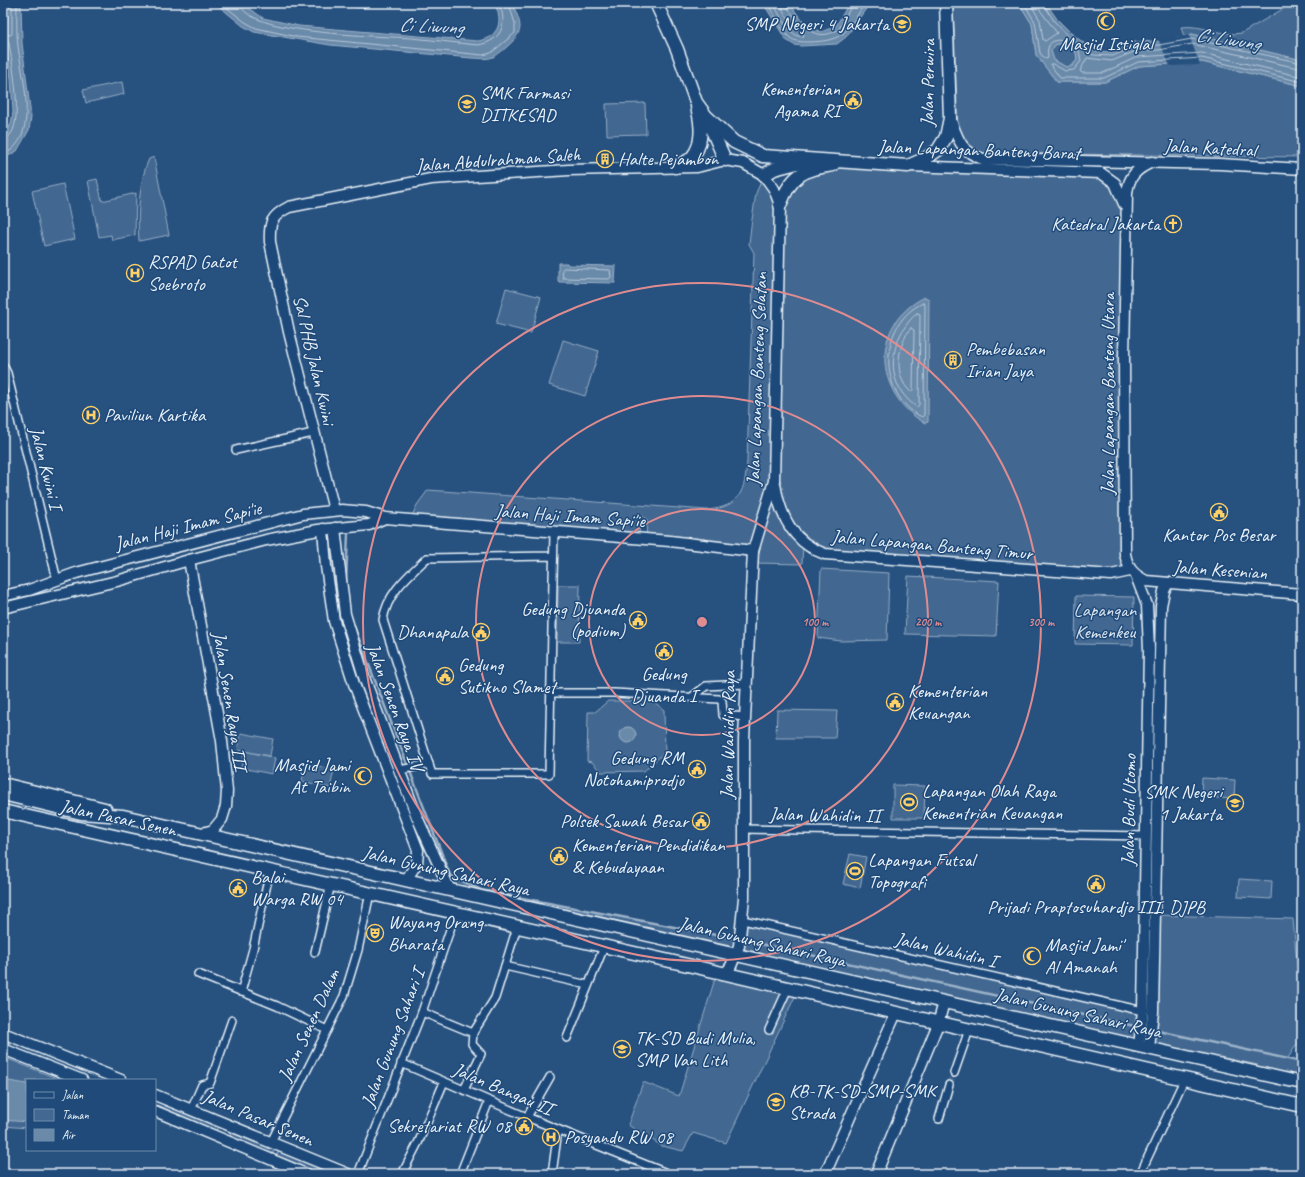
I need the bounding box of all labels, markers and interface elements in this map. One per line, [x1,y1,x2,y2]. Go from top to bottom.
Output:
mosque icon: Masjid Istiqlal [1096,11,1116,31]
water label: Ci Liwung [398,12,467,40]
place label: SMP Negeri 4 Jakarta [745,12,891,36]
school or university icon: SMP Negeri 4 Jakarta [892,14,912,34]
water label: Ci Liwung [1194,22,1264,57]
place label: Masjid Istiqlal [1059,32,1157,56]
street label: Jalan Perwira [915,38,941,128]
place label: Kementerian Agama RI [761,77,844,123]
place label: SMK Farmasi DITKESAD [480,81,572,127]
public building icon: Kementerian Agama RI [843,90,863,110]
school or university icon: SMK Farmasi DITKESAD [457,94,477,114]
street label: Jalan Lapangan Banteng Barat [876,134,1083,166]
street label: Jalan Katedral [1162,134,1260,163]
street label: Jalan Abdulrahman Saleh [414,142,582,178]
place label: Halte Pejambon [618,147,720,171]
building icon: Halte Pejambon [595,149,615,169]
place label: Katedral Jakarta [1051,212,1162,236]
church icon: Katedral Jakarta [1163,214,1183,234]
place label: RSPAD Gatot Soebroto [148,250,239,296]
hospital icon: RSPAD Gatot Soebroto [125,263,145,283]
street label: Jalan Lapangan Banteng Selatan [741,271,773,487]
street label: Jalan Lapangan Banteng Utara [1096,291,1120,496]
street label: Sal PHB Jalan Kwini [287,293,341,429]
place label: Pembebasan Irian Jaya [966,337,1046,383]
building icon: Pembebasan Irian Jaya [943,350,963,370]
place label: Paviliun Kartika [104,403,207,427]
hospital icon: Paviliun Kartika [81,405,101,425]
street label: Jalan Kwini I [24,423,69,516]
street label: Jalan Haji Imam Sapi'ie [111,496,266,556]
street label: Jalan Haji Imam Sapi'ie [493,499,648,533]
public building icon: Kantor Pos Besar [1209,502,1229,522]
place label: Kantor Pos Besar [1163,523,1278,547]
street label: Jalan Lapangan Banteng Timur [830,524,1036,566]
street label: Jalan Kesenian [1171,555,1268,585]
place label: Gedung Djuanda (podium) [521,597,627,643]
park label: Lapangan Kemenkeu [1074,598,1137,644]
public building icon: Gedung Djuanda (podium) [628,610,648,630]
text: 100 m [802,614,829,630]
text: 200 m [915,614,942,630]
text: 300 m [1028,614,1055,630]
centre of rings [695,615,709,629]
place label: Dhanapala [397,620,470,644]
public building icon: Dhanapala [471,622,491,642]
street label: Jalan Senen Raya III [207,629,253,776]
street label: Jalan Senen Raya IV [360,639,431,778]
public building icon: Gedung Djuanda I [654,641,674,661]
place label: Gedung Sutikno Slamet [458,653,558,699]
place label: Gedung Djuanda I [631,662,701,708]
public building icon: Gedung Sutikno Slamet [435,666,455,686]
street label: Jalan Wahidin Raya [715,669,741,800]
place label: Kementerian Keuangan [908,679,988,725]
public building icon: Kementerian Keuangan [885,692,905,712]
place label: Gedung RM Notohamiprodjo [584,746,685,792]
place label: Masjid Jami At Taibin [274,753,352,799]
street label: Jalan Budi Utomo [1116,753,1142,867]
public building icon: Gedung RM Notohamiprodjo [687,759,707,779]
mosque icon: Masjid Jami At Taibin [353,766,373,786]
place label: Lapangan Olah Raga Kementrian Keuangan [922,779,1063,825]
place label: SMK Negeri 1 Jakarta [1144,780,1224,826]
sports icon: Lapangan Olah Raga Kementrian Keuangan [899,792,919,812]
school or university icon: SMK Negeri 1 Jakarta [1225,793,1245,813]
street label: Jalan Pasar Senen [57,794,180,842]
street label: Jalan Wahidin II [768,802,885,828]
place label: Polsek Sawah Besar [560,809,690,833]
public building icon: Polsek Sawah Besar [691,811,711,831]
place label: Kementerian Pendidikan & Kebudayaan [572,833,725,879]
street label: Jalan Gunung Sahari Raya [359,840,534,902]
public building icon: Kementerian Pendidikan & Kebudayaan [549,846,569,866]
place label: Lapangan Futsal Topografi [868,848,978,894]
sports icon: Lapangan Futsal Topografi [845,861,865,881]
place label: Balai Warga RW 04 [251,865,345,911]
public building icon: Prijadi Praptosuhardjo III, DJPB [1086,874,1106,894]
public building icon: Balai Warga RW 04 [228,878,248,898]
place label: Prijadi Praptosuhardjo III, DJPB [987,895,1206,919]
place label: Wayang Orang Bharata [388,910,484,956]
street label: Jalan Gunung Sahari Raya [675,911,850,973]
theatre icon: Wayang Orang Bharata [365,923,385,943]
street label: Jalan Wahidin I [892,926,1003,974]
place label: Masjid Jami' Al Amanah [1045,933,1127,979]
mosque icon: Masjid Jami' Al Amanah [1022,946,1042,966]
street label: Jalan Gunung Sahari I [355,962,432,1111]
street label: Jalan Senen Dalam [272,964,346,1086]
street label: Jalan Gunung Sahari Raya [991,982,1166,1044]
place label: TK-SD Budi Mulia, SMP Van Lith [635,1026,756,1072]
school or university icon: TK-SD Budi Mulia, SMP Van Lith [612,1039,632,1059]
street label: Jalan Bangau II [448,1057,561,1123]
legend [26,1079,156,1151]
place label: KB-TK-SD-SMP-SMK Strada [789,1079,939,1125]
street label: Jalan Pasar Senen [198,1083,318,1153]
text: Jalan [61,1087,84,1103]
school or university icon: KB-TK-SD-SMP-SMK Strada [766,1092,786,1112]
text: Taman [62,1107,89,1123]
place label: Sekretariat RW 08 [387,1114,513,1138]
public building icon: Sekretariat RW 08 [514,1116,534,1136]
place label: Posyandu RW 08 [564,1125,675,1149]
text: Air [62,1127,76,1143]
hospital icon: Posyandu RW 08 [541,1127,561,1147]

